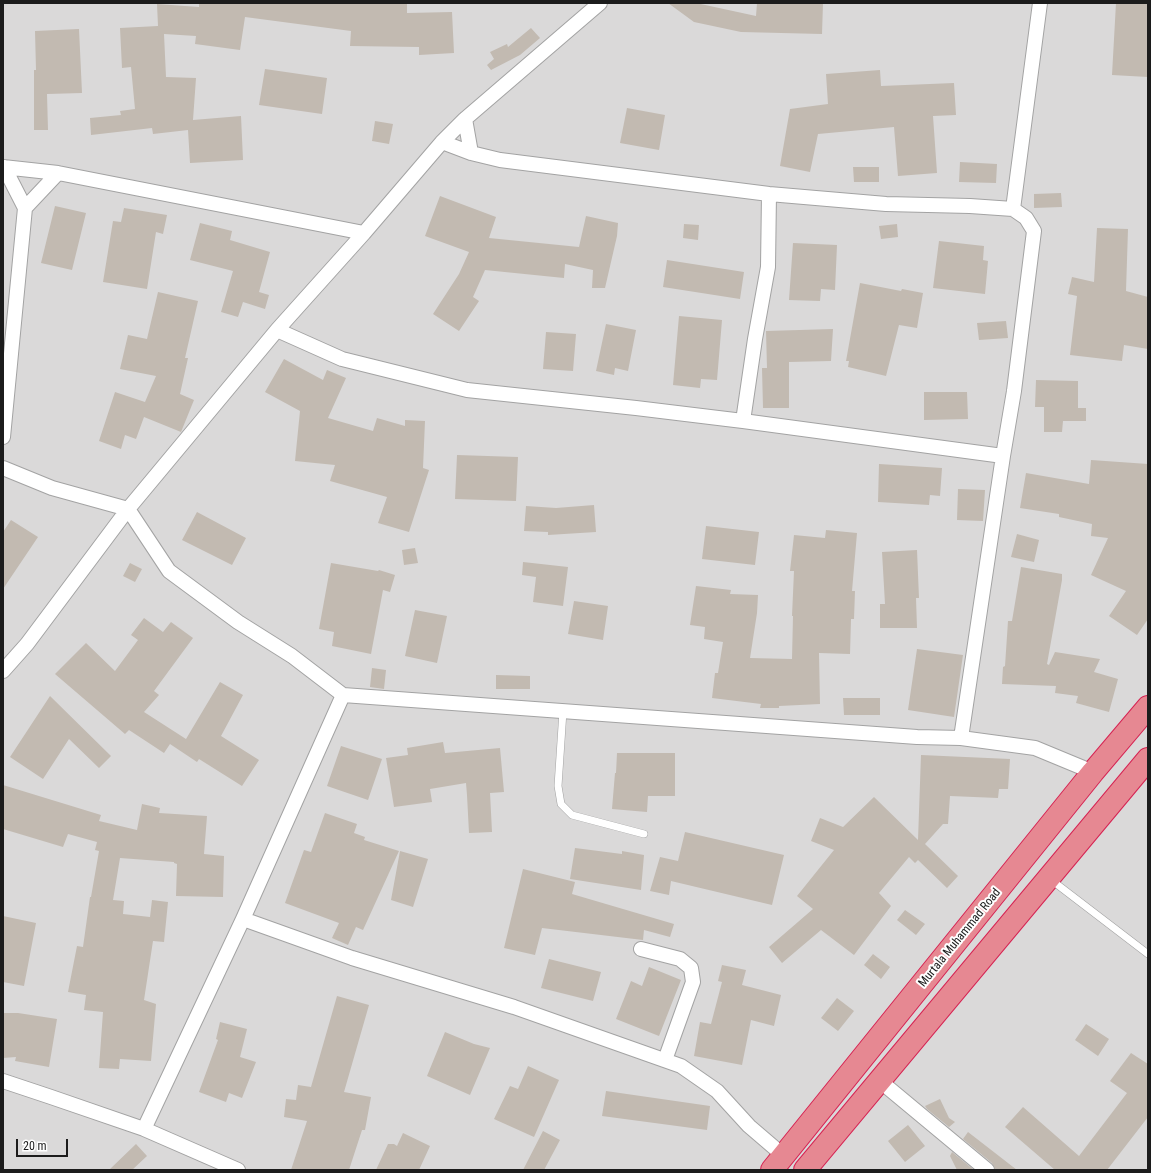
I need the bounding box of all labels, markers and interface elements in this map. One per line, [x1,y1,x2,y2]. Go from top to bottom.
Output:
street label: Murtala Muhammad Road [916,886,1004,990]
scale bar [18,1131,70,1157]
text: 20 m [23,1139,47,1153]

